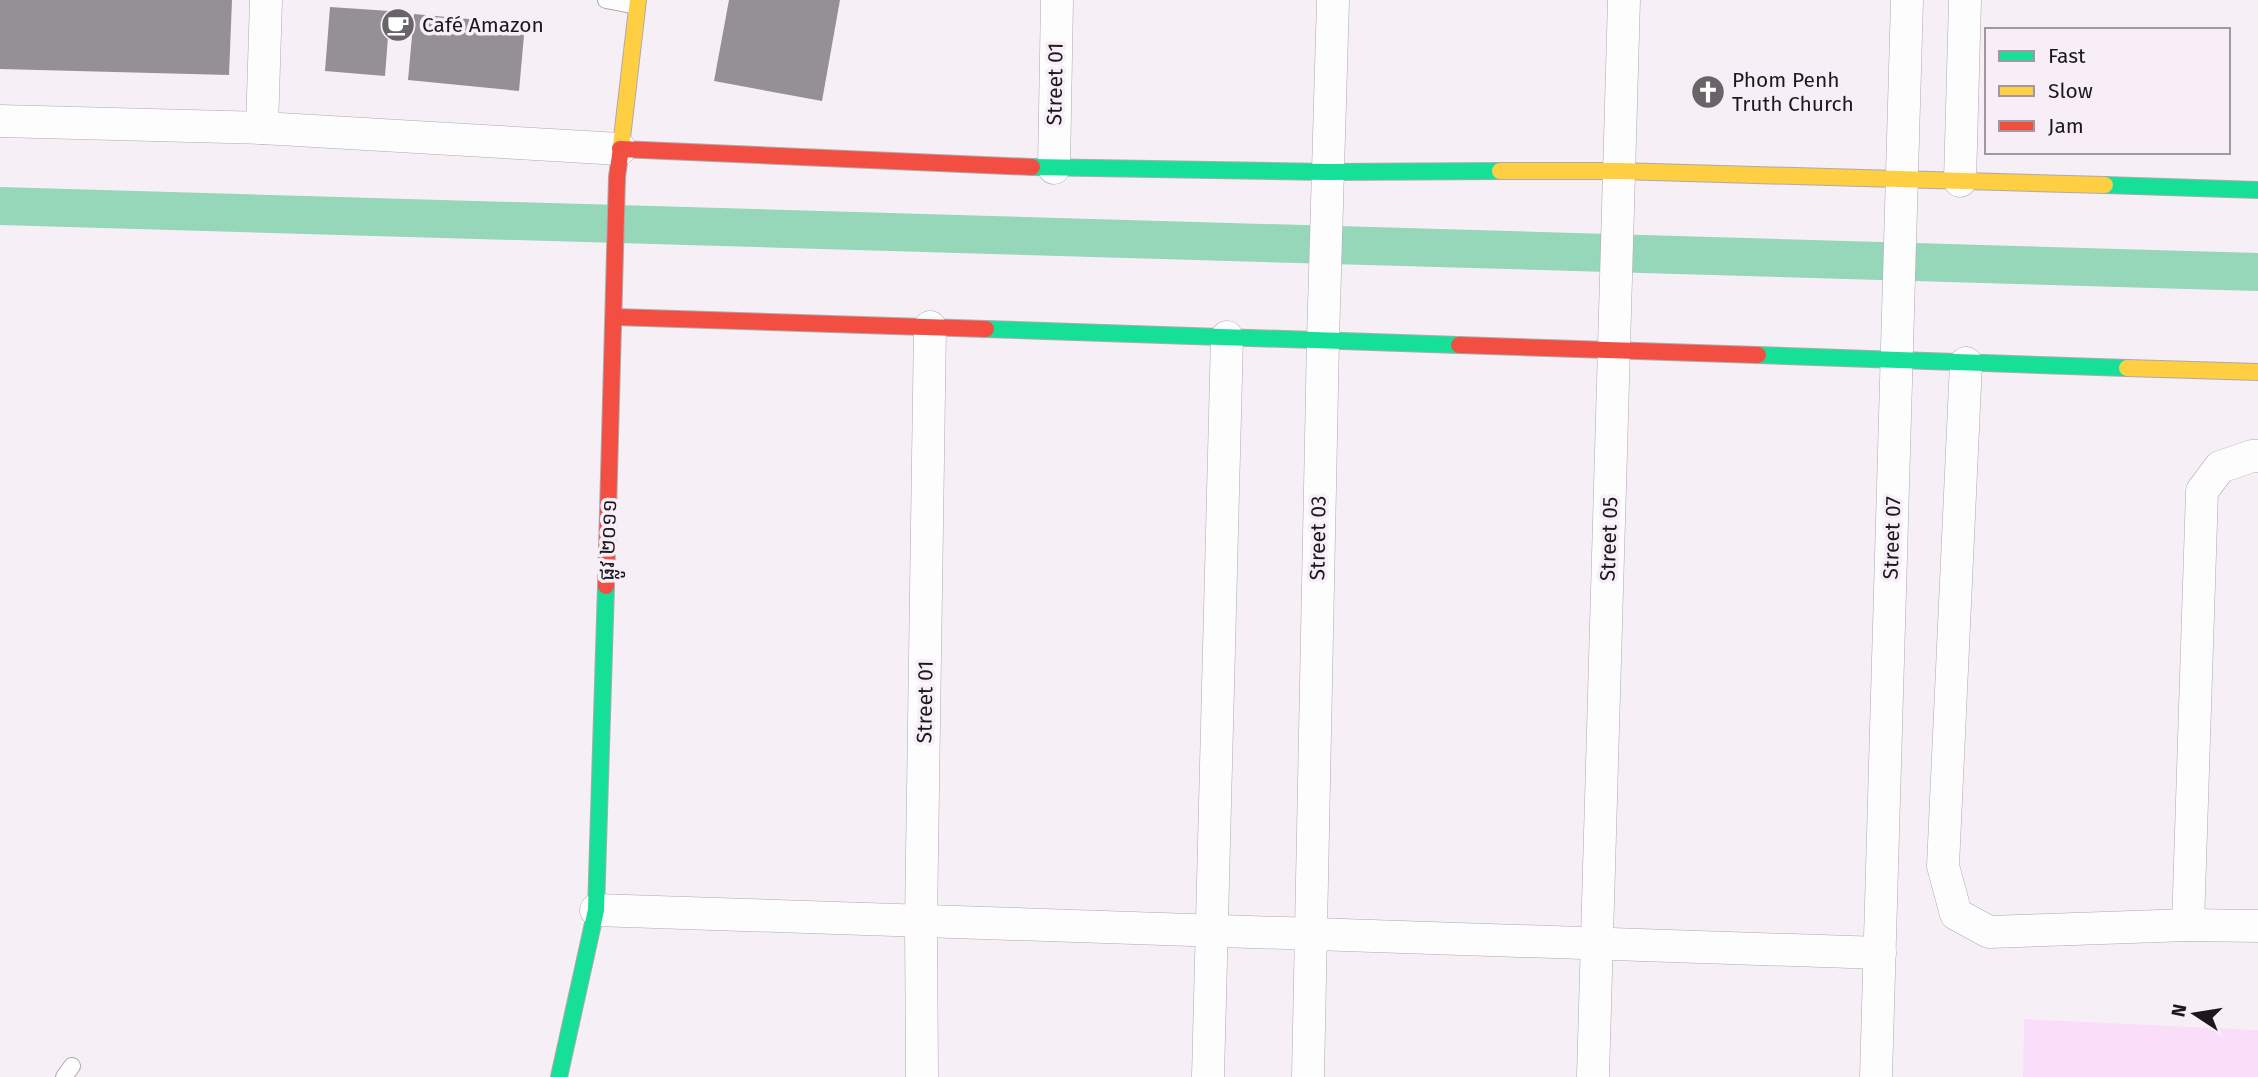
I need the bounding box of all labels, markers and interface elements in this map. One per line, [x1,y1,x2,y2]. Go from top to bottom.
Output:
cafe icon: Café Amazon [379,6,417,44]
place label: Café Amazon [422,12,544,38]
legend [1985,28,2230,154]
street label: Street 01 [1041,42,1069,126]
text: Fast [2048,43,2086,69]
place label: Phom Penh Truth Church [1732,67,1854,117]
church icon: Phom Penh Truth Church [1689,73,1727,111]
text: Slow [2048,78,2093,104]
text: Jam [2048,113,2084,139]
street label: Street 03 [1304,496,1332,580]
street label: Street 05 [1595,496,1623,582]
street label: Street 07 [1878,496,1906,580]
street label: ផ្លូវ ២០១១ [594,499,629,581]
street label: Street 01 [911,660,939,744]
north arrow [2160,979,2230,1049]
text: N [2166,1002,2191,1019]

